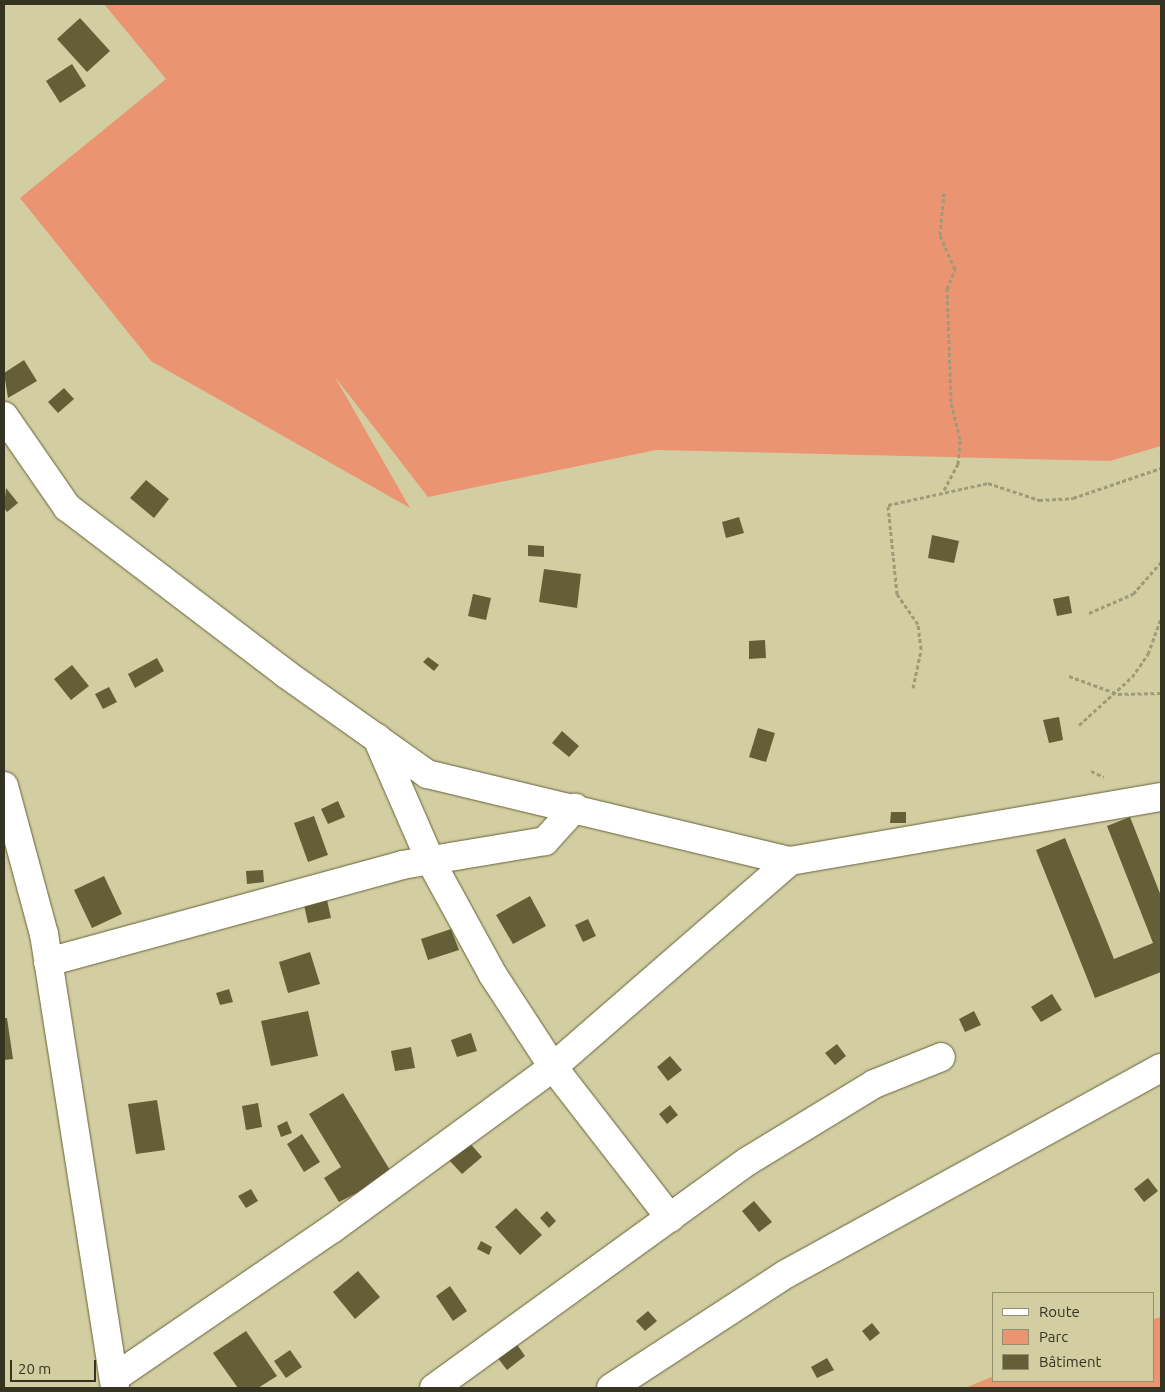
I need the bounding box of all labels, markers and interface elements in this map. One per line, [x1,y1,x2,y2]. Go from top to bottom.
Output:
legend [992,1292,1155,1382]
text: Route [1039,1303,1080,1320]
text: Parc [1039,1328,1068,1345]
scale bar [12,1350,99,1382]
text: Bâtiment [1039,1353,1101,1370]
text: 20 m [18,1360,51,1377]

